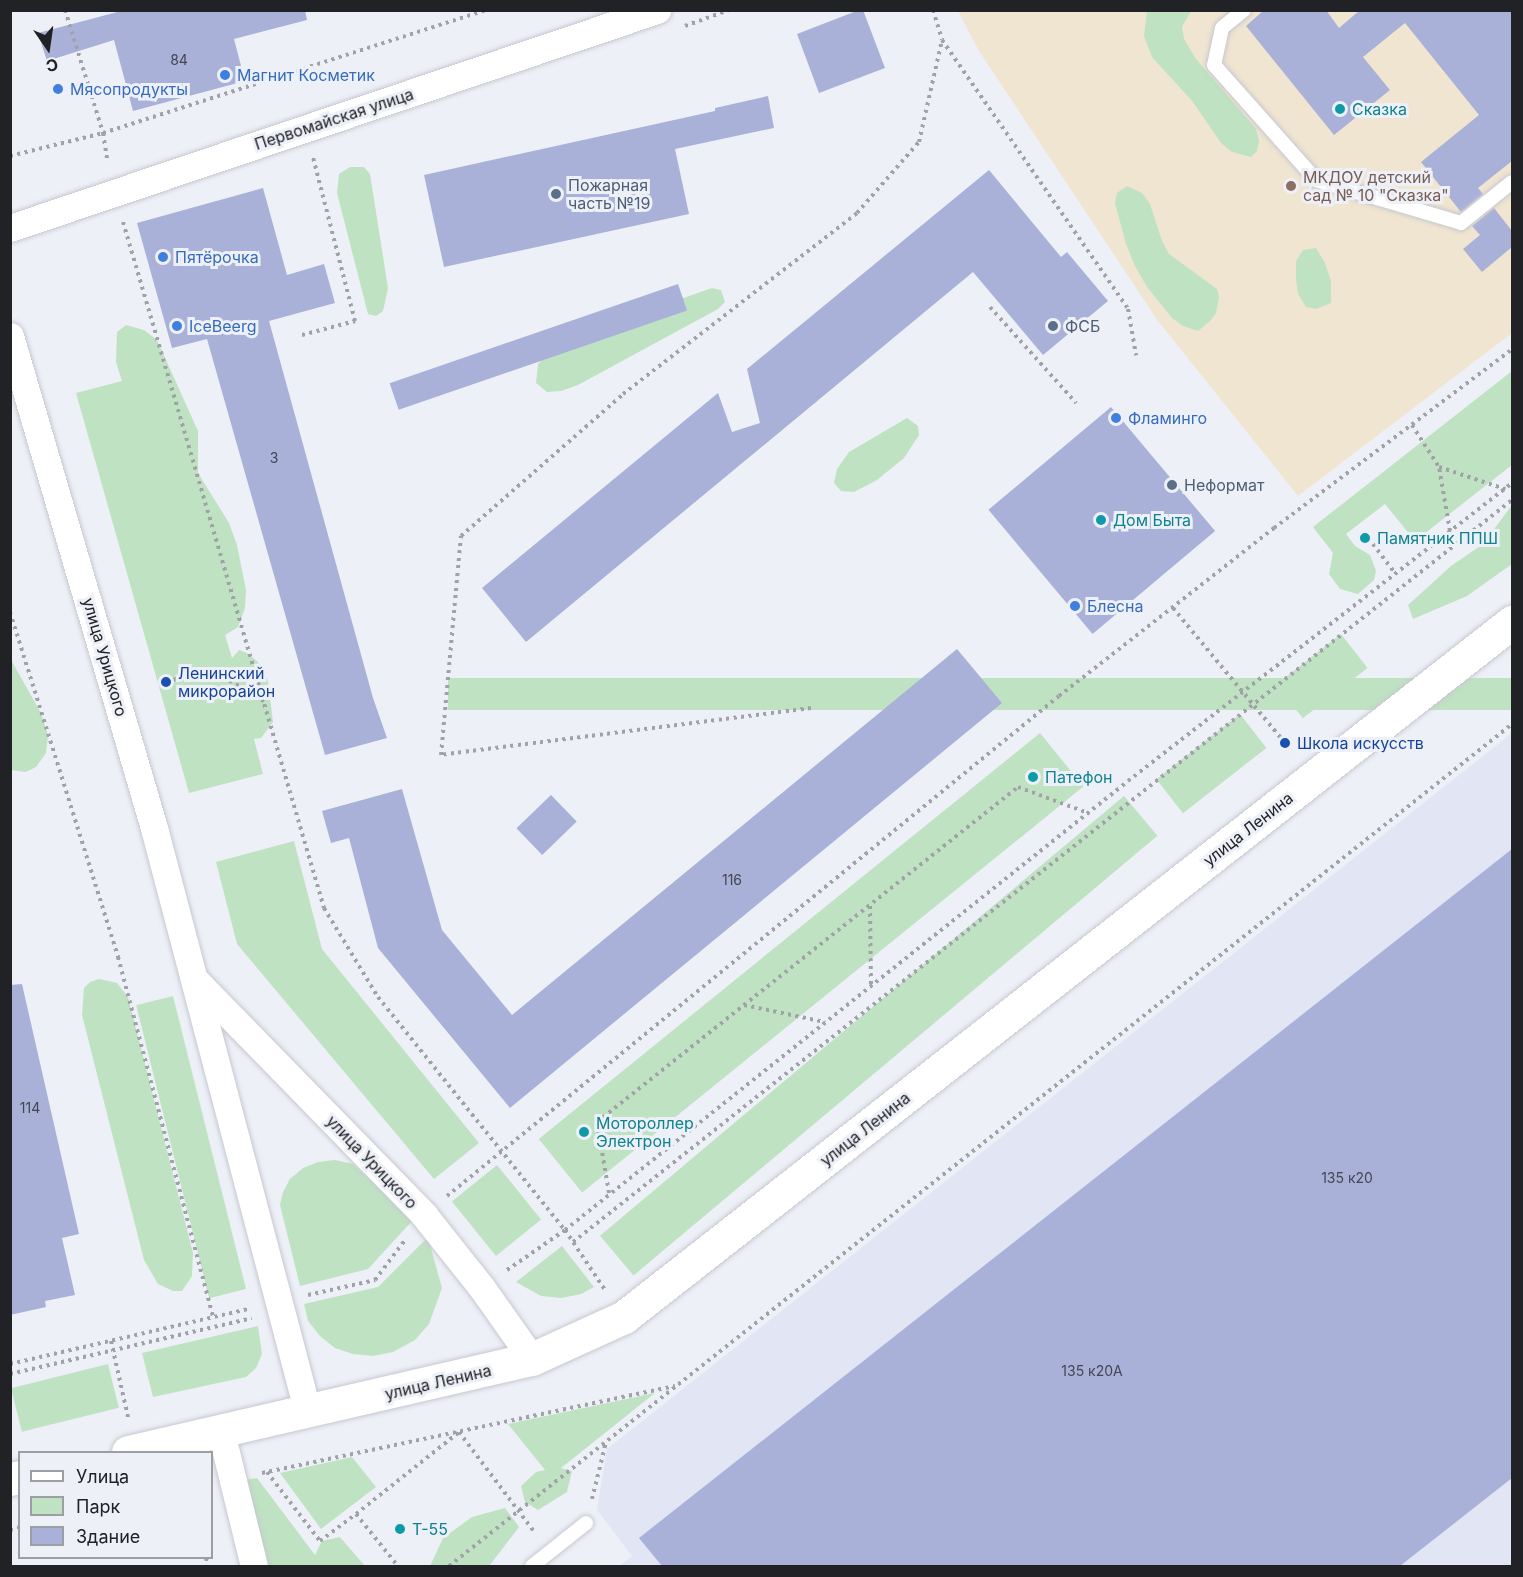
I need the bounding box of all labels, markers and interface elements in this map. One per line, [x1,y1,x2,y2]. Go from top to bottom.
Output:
north arrow [18,18,78,78]
house number: 84 [170,52,188,68]
text: С [44,54,60,77]
place label: Магнит Косметик [237,65,375,85]
marker: Магнит Косметик [218,68,232,82]
place label: Мясопродукты [70,79,188,99]
marker: Мясопродукты [51,82,65,96]
street label: Первомайская улица [252,84,416,154]
place label: Сказка [1352,99,1407,119]
marker: Сказка [1333,102,1347,116]
place label: МКДОУ детский сад № 10 "Сказка" [1303,167,1449,205]
place label: Пожарная часть №19 [568,175,650,213]
marker: МКДОУ детский сад № 10 "Сказка" [1284,179,1298,193]
marker: Пожарная часть №19 [549,187,563,201]
place label: Пятёрочка [175,247,259,267]
marker: Пятёрочка [156,250,170,264]
place label: IceBeerg [189,316,256,336]
place label: ФСБ [1065,316,1100,336]
marker: IceBeerg [170,319,184,333]
marker: ФСБ [1046,319,1060,333]
place label: Фламинго [1128,408,1207,428]
marker: Фламинго [1109,411,1123,425]
house number: 3 [270,450,278,466]
place label: Неформат [1184,475,1264,495]
marker: Неформат [1165,478,1179,492]
place label: Дом Быта [1113,510,1191,530]
marker: Дом Быта [1094,513,1108,527]
place label: Памятник ППШ [1377,528,1498,548]
marker: Памятник ППШ [1358,531,1372,545]
street label: улица Урицкого [79,596,131,718]
place label: Блесна [1087,596,1143,616]
marker: Блесна [1068,599,1082,613]
place label: Ленинский микрорайон [178,663,275,701]
marker: Ленинский микрорайон [159,675,173,689]
place label: Школа искусств [1297,733,1424,753]
marker: Школа искусств [1278,736,1292,750]
place label: Патефон [1045,767,1112,787]
marker: Патефон [1026,770,1040,784]
street label: улица Ленина [1199,788,1297,870]
house number: 116 [722,872,742,888]
street label: улица Ленина [816,1088,914,1170]
house number: 114 [20,1100,40,1116]
street label: улица Урицкого [323,1111,421,1213]
place label: Мотороллер Электрон [596,1113,694,1151]
marker: Мотороллер Электрон [577,1125,591,1139]
house number: 135 к20 [1321,1170,1373,1186]
street label: улица Ленина [383,1360,493,1404]
house number: 135 к20А [1061,1363,1123,1379]
legend [18,1451,213,1559]
text: Улица [76,1466,129,1487]
text: Парк [76,1496,120,1517]
place label: Т-55 [412,1519,448,1539]
marker: Т-55 [393,1522,407,1536]
text: Здание [76,1526,140,1547]

